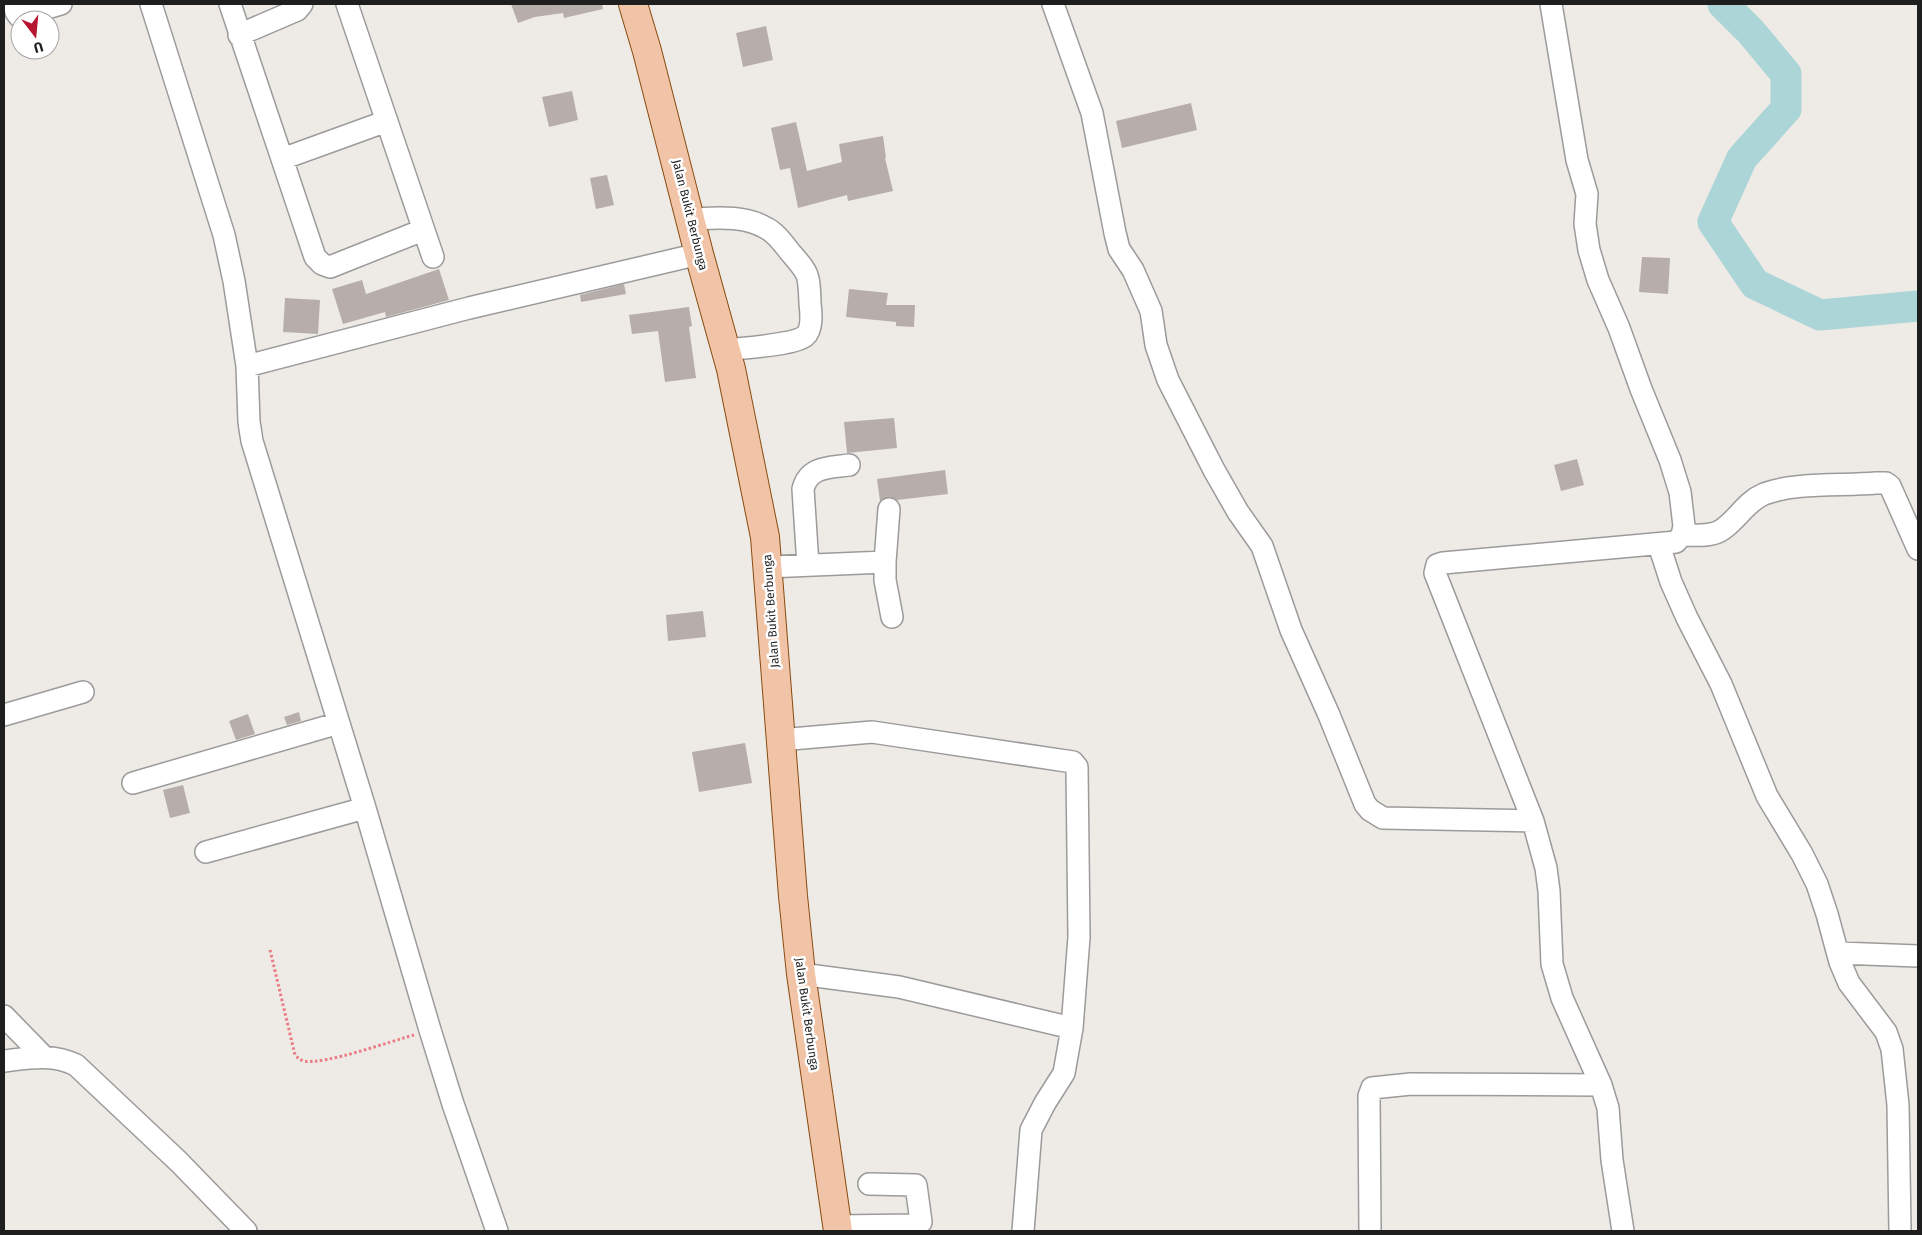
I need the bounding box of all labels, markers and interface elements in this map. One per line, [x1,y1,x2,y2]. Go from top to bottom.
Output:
north arrow [10,10,60,60]
text: U [32,38,45,56]
street label: Jalan Bukit Berbunga [669,158,711,272]
street label: Jalan Bukit Berbunga [760,554,782,668]
street label: Jalan Bukit Berbunga [792,957,822,1071]

